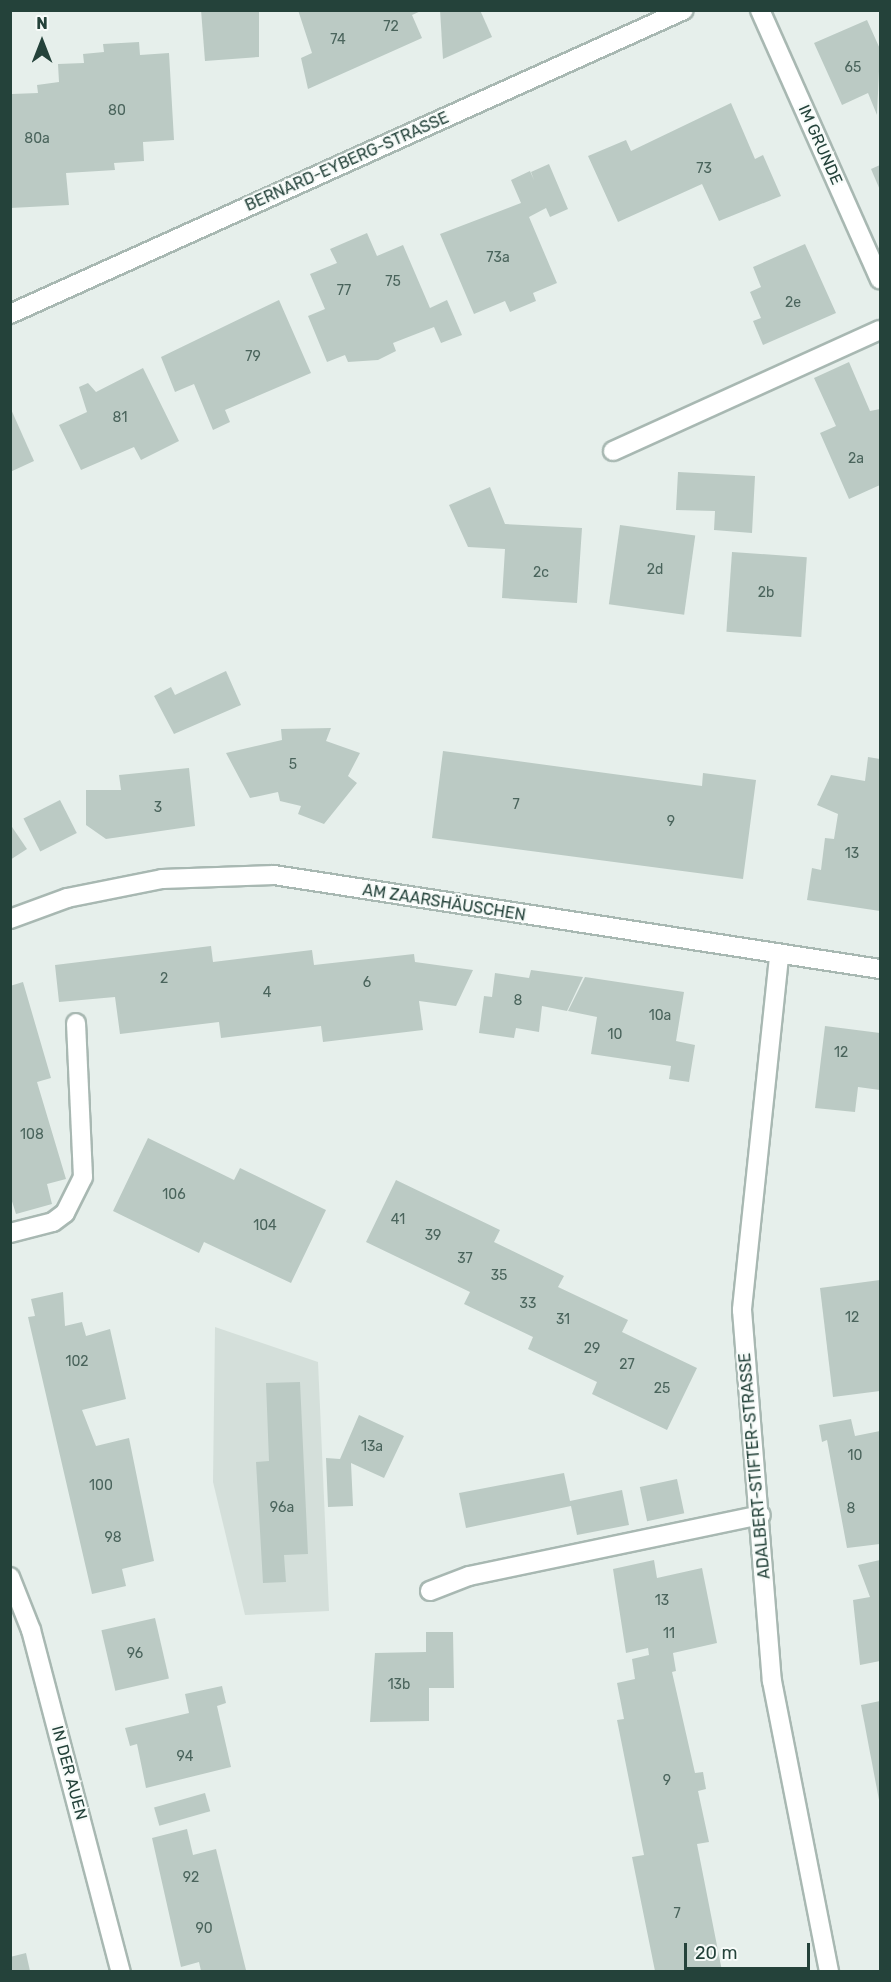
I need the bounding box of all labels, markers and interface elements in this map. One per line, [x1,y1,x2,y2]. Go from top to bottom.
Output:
north arrow [12,12,72,72]
text: N [36,14,48,33]
house number: 72 [383,19,399,35]
house number: 74 [330,32,346,48]
house number: 65 [845,60,861,76]
street label: IM GRUNDE [794,102,846,188]
house number: 80 [108,103,126,119]
street label: BERNARD-EYBERG-STRASSE [242,108,452,216]
house number: 80a [24,131,50,147]
house number: 73 [696,161,712,177]
house number: 73a [486,250,510,266]
house number: 75 [385,274,401,290]
house number: 77 [337,283,351,299]
house number: 2e [785,295,801,311]
house number: 79 [245,349,261,365]
house number: 81 [113,410,127,426]
house number: 2a [848,451,864,467]
house number: 2d [647,562,663,578]
house number: 2c [533,565,549,581]
house number: 2b [758,585,774,601]
house number: 5 [289,757,297,773]
house number: 7 [512,797,520,813]
house number: 3 [154,800,162,816]
house number: 9 [667,814,675,830]
house number: 13 [845,846,859,862]
street label: AM ZAARSHÄUSCHEN [361,881,527,925]
house number: 2 [160,971,168,987]
house number: 6 [363,975,371,991]
house number: 4 [263,985,271,1001]
house number: 8 [514,993,522,1009]
house number: 10a [649,1008,671,1024]
house number: 10 [608,1027,622,1043]
house number: 12 [834,1045,848,1061]
house number: 108 [20,1127,44,1143]
house number: 106 [162,1187,186,1203]
house number: 41 [391,1212,405,1228]
house number: 104 [253,1218,277,1234]
house number: 39 [425,1228,441,1244]
house number: 37 [457,1251,473,1267]
house number: 35 [491,1268,507,1284]
house number: 33 [520,1296,536,1312]
house number: 12 [845,1310,859,1326]
house number: 31 [556,1312,570,1328]
house number: 29 [584,1341,600,1357]
street label: ADALBERT-STIFTER-STRASSE [736,1352,774,1580]
house number: 102 [65,1354,89,1370]
house number: 27 [619,1357,635,1373]
house number: 25 [654,1381,670,1397]
house number: 13a [361,1439,383,1455]
house number: 10 [848,1448,862,1464]
house number: 100 [89,1478,113,1494]
house number: 96a [270,1500,294,1516]
house number: 8 [847,1501,855,1517]
house number: 98 [104,1530,122,1546]
house number: 13 [655,1593,669,1609]
house number: 11 [663,1626,675,1642]
house number: 96 [127,1646,143,1662]
house number: 13b [388,1677,410,1693]
street label: IN DER AUEN [47,1724,91,1822]
house number: 94 [177,1749,193,1765]
house number: 9 [663,1773,671,1789]
house number: 92 [183,1870,199,1886]
house number: 7 [673,1906,681,1922]
house number: 90 [195,1921,213,1937]
scale bar [687,1931,813,1969]
text: 20 m [695,1942,737,1964]

